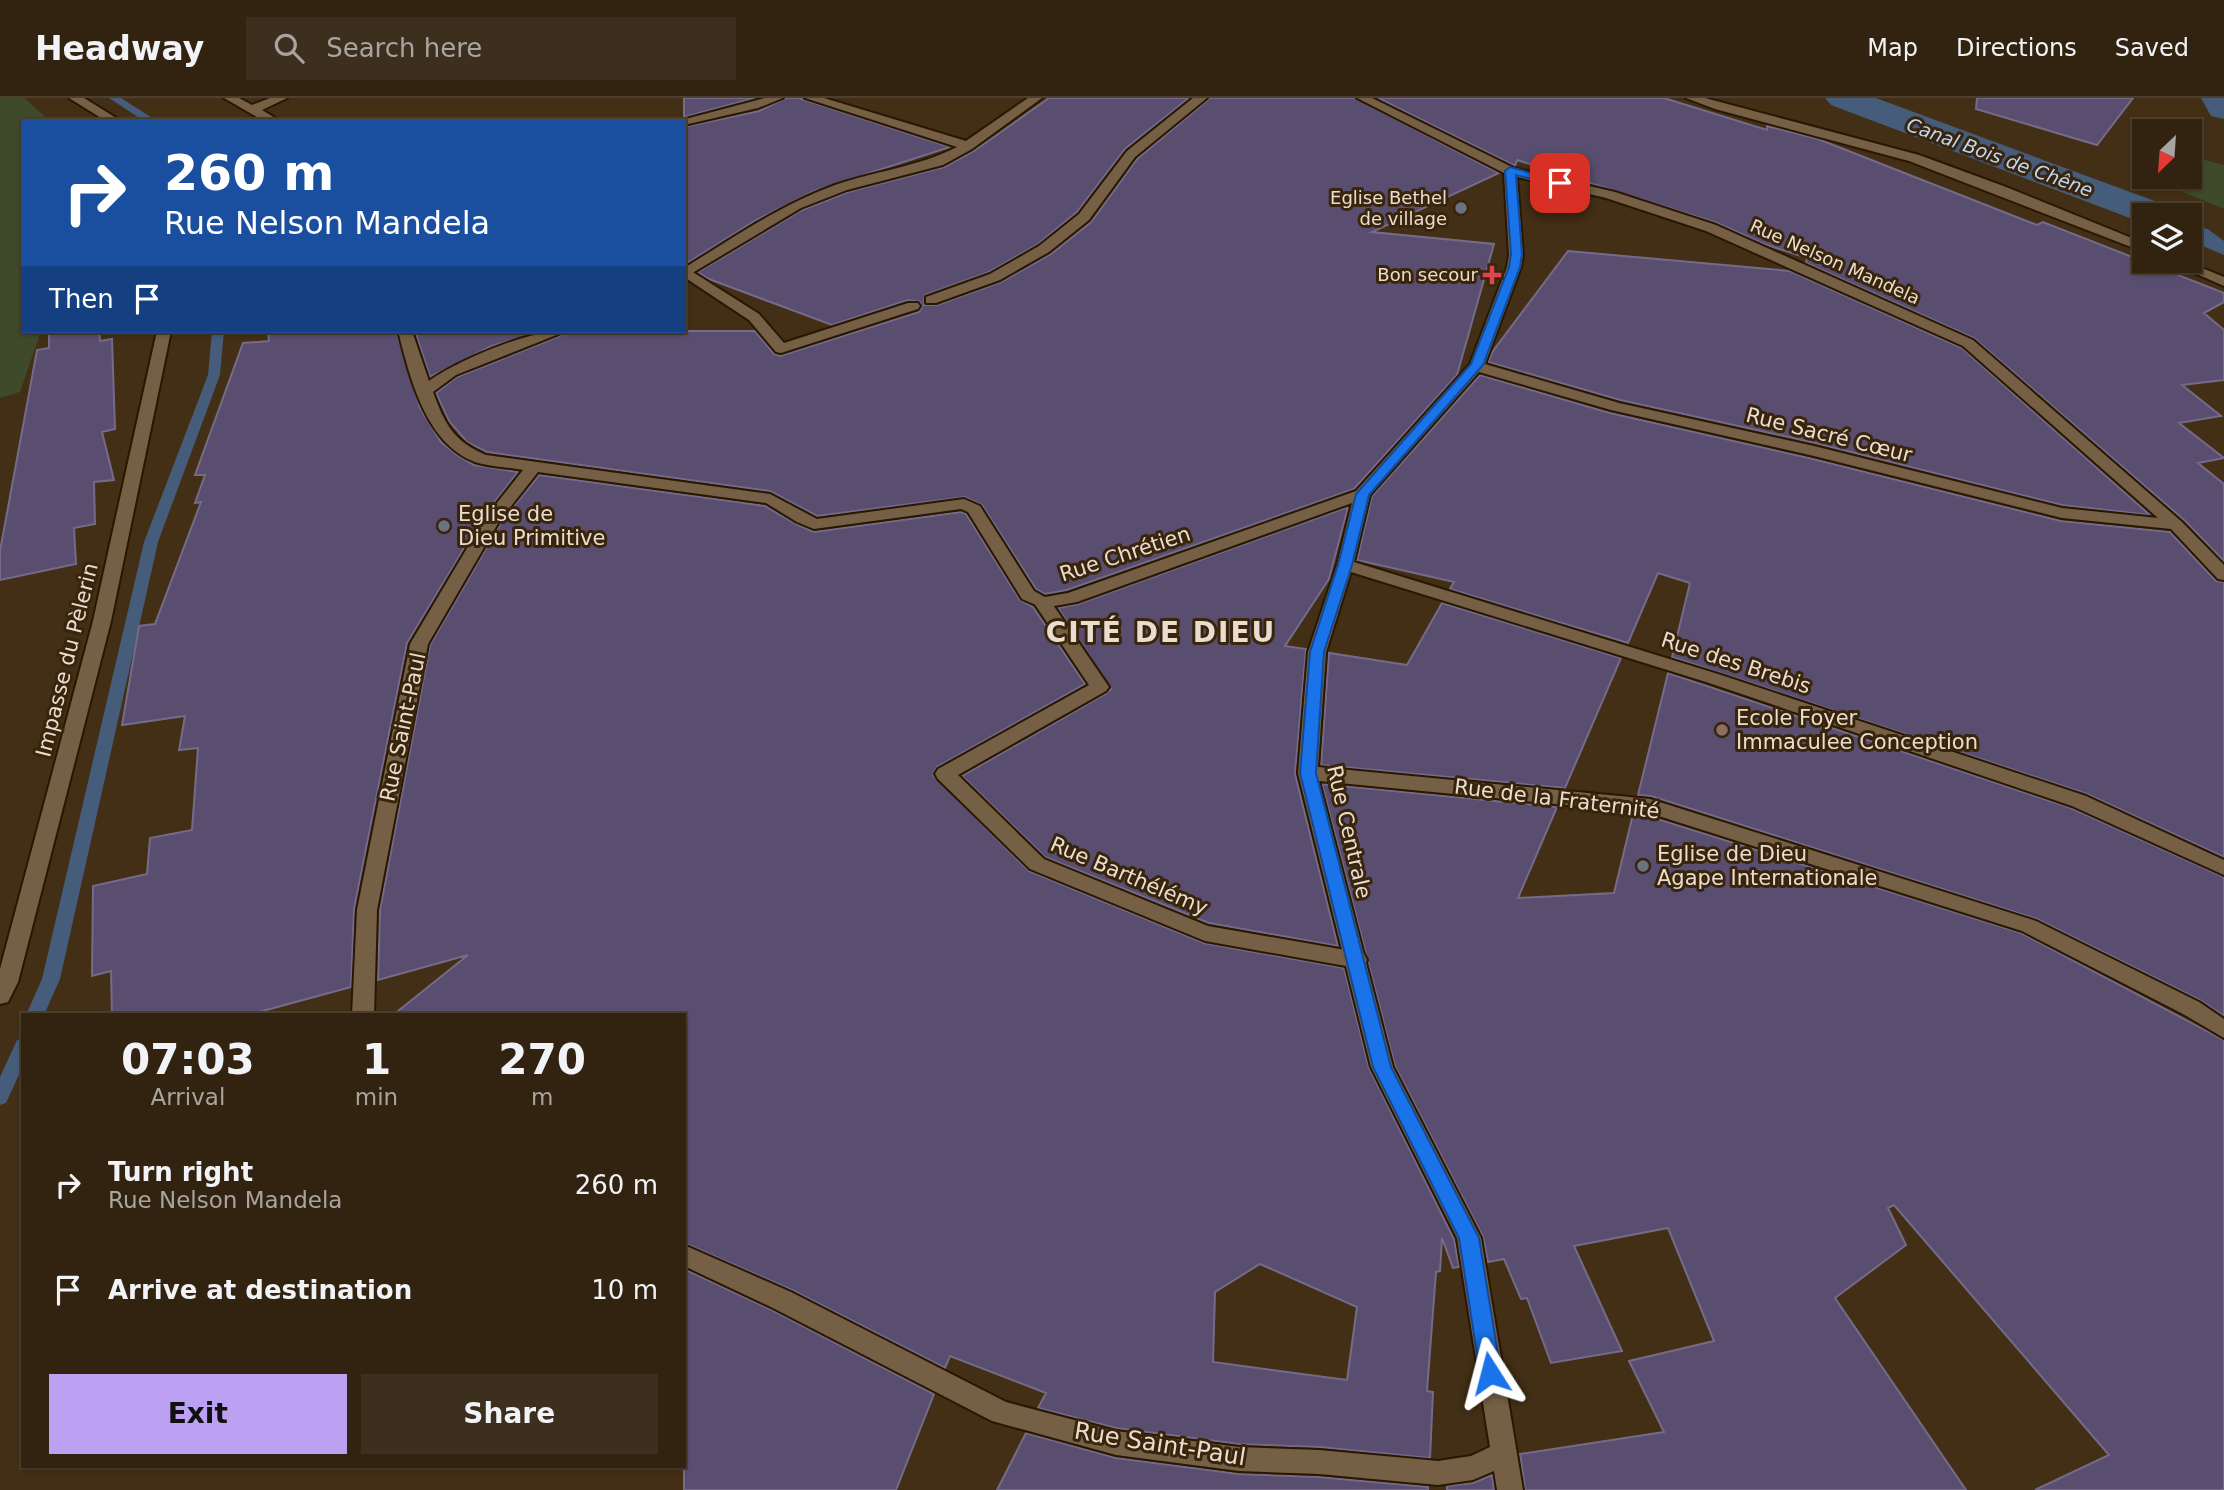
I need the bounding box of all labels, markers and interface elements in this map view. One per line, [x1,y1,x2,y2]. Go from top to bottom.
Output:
search box [246,17,736,80]
text: Headway [35,29,204,68]
icon: search [270,29,308,67]
text: Search here [326,33,482,63]
text: Map [1867,34,1918,62]
text: Directions [1956,34,2077,62]
text: Saved [2115,34,2189,62]
water label: Canal Bois de Chêne [1904,113,2096,201]
north arrow [2132,119,2202,189]
map controls [2132,119,2202,273]
text: 260 m [164,145,334,202]
icon: right [49,147,140,238]
pin [1530,153,1590,213]
icon: arrive [1541,164,1579,202]
place label: Eglise Bethel de village [1330,187,1447,229]
marker: Eglise Bethel de village [1453,200,1469,216]
button: layers [2132,203,2202,273]
text: Rue Nelson Mandela [164,204,490,242]
street label: Rue Nelson Mandela [1747,215,1923,308]
place label: Bon secour [1377,264,1479,285]
marker: Bon secour [1484,267,1500,283]
icon: arrive [128,280,166,318]
text: Then [49,284,114,314]
street label: Rue Sacré Cœur [1744,403,1915,467]
place label: Eglise de Dieu Primitive [458,502,605,550]
marker: Eglise de Dieu Primitive [436,518,452,534]
street label: Rue Chrétien [1057,522,1193,586]
street label: Impasse du Pèlerin [31,561,103,759]
district label: CITÉ DE DIEU [1046,615,1276,649]
street label: Rue des Brebis [1658,627,1814,699]
street label: Rue Saint-Paul [376,650,430,804]
place label: Ecole Foyer Immaculee Conception [1736,706,1978,754]
marker: Ecole Foyer Immaculee Conception [1714,722,1730,738]
street label: Rue Centrale [1322,763,1376,901]
street label: Rue de la Fraternité [1453,774,1661,824]
street label: Rue Barthélémy [1047,832,1211,920]
place label: Eglise de Dieu Agape Internationale [1657,842,1877,890]
marker: Eglise de Dieu Agape Internationale [1635,858,1651,874]
text: 07:03 [121,1035,255,1084]
text: 1 [362,1035,391,1084]
text: 270 [498,1035,586,1084]
text: Arrival [151,1084,225,1110]
text: min [355,1084,398,1110]
text: m [531,1084,553,1110]
text: Turn right [108,1157,253,1187]
icon: right [49,1166,87,1204]
text: 260 m [575,1170,658,1200]
text: Rue Nelson Mandela [108,1187,342,1213]
icon: arrive [49,1271,87,1309]
text: Arrive at destination [108,1275,412,1305]
text: 10 m [591,1275,658,1305]
position arrow [1453,1336,1527,1410]
button: Exit [49,1374,347,1454]
button: Share [361,1374,658,1454]
street label: Rue Saint-Paul [1072,1417,1248,1471]

